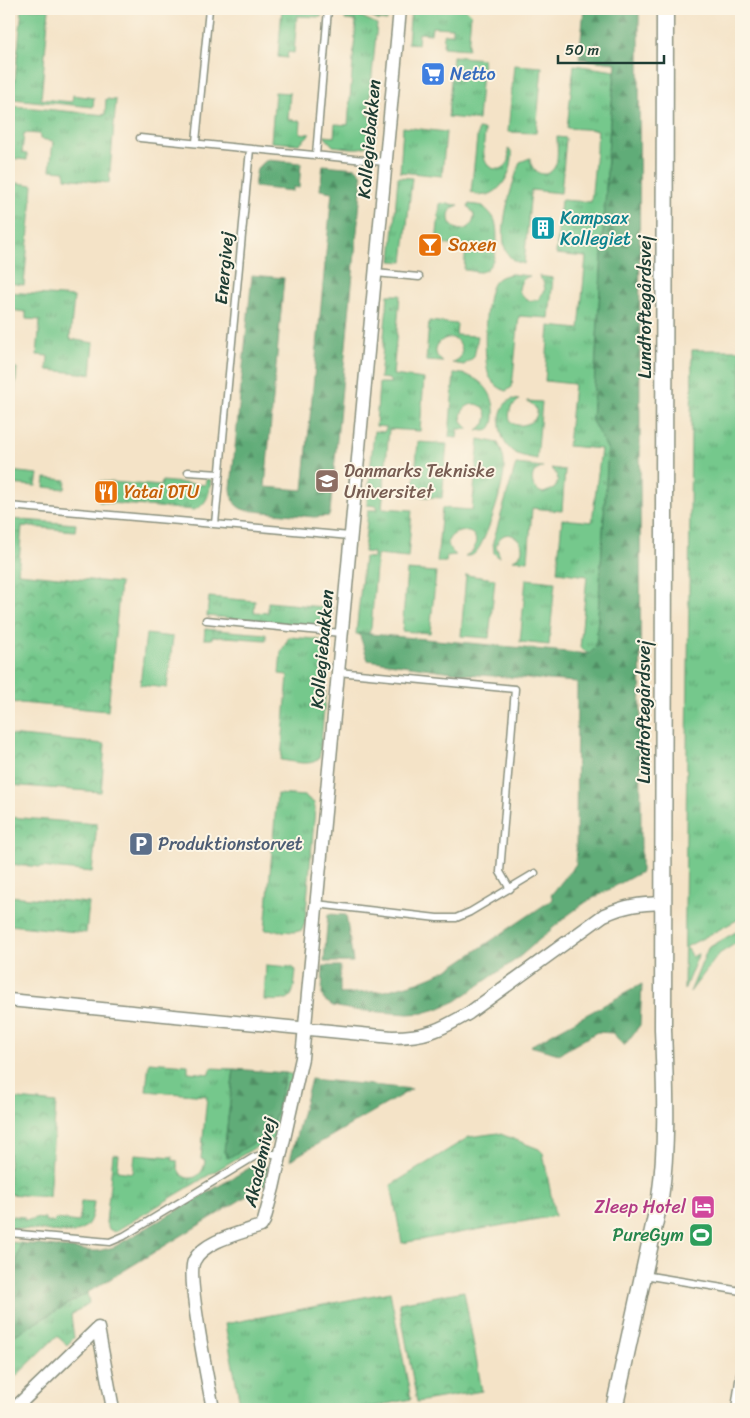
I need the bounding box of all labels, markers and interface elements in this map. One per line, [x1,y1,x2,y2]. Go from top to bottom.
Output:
scale bar [558,32,664,64]
text: 50 m [565,37,600,63]
place label: Netto [450,58,496,90]
supermarket icon: Netto [420,61,446,87]
street label: Kollegiebakken [348,78,390,200]
place label: Kampsax Kollegiet [560,202,631,255]
building icon: Kampsax Kollegiet [530,215,556,241]
place label: Saxen [448,229,497,261]
street label: Energivej [205,230,243,306]
bar icon: Saxen [417,232,443,258]
street label: Lundtoftegårdsvej [629,234,661,379]
place label: Danmarks Tekniske Universitet [344,455,495,508]
school or university icon: Danmarks Tekniske Universitet [314,468,340,494]
place label: Yatai DTU [124,476,200,508]
restaurant icon: Yatai DTU [93,479,119,505]
street label: Kollegiebakken [301,588,343,710]
street label: Lundtoftegårdsvej [628,639,660,784]
place label: Produktionstorvet [158,828,303,860]
parking icon: Produktionstorvet [128,831,154,857]
street label: Akademivej [234,1114,286,1211]
place label: Zleep Hotel [594,1191,687,1223]
hotel icon: Zleep Hotel [690,1194,716,1220]
place label: PureGym [612,1219,684,1251]
sports icon: PureGym [688,1222,714,1248]

